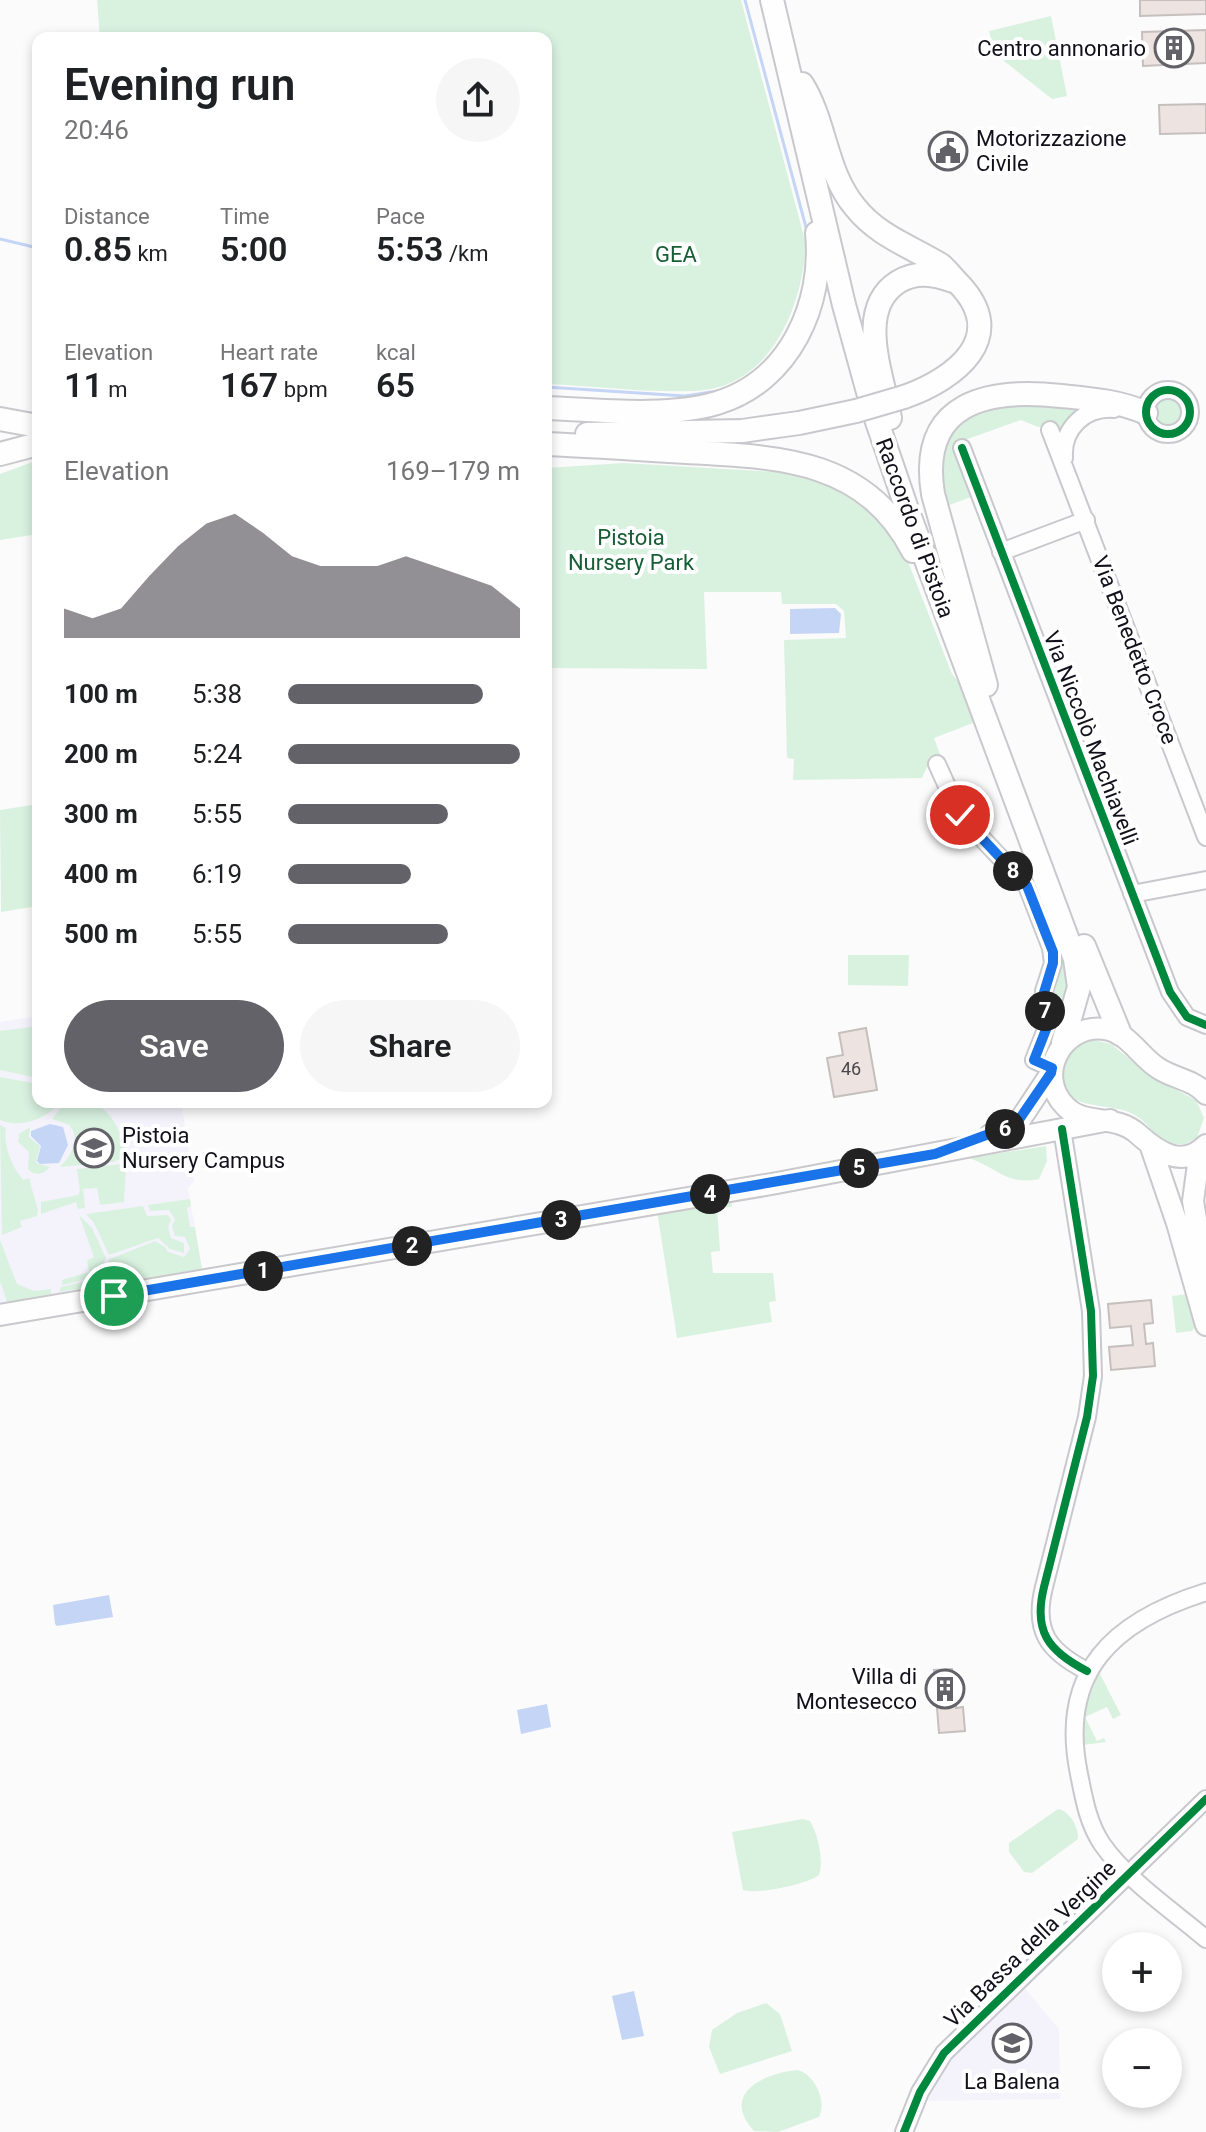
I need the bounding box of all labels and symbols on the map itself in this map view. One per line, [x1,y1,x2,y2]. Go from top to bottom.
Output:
building icon: Centro annonario [1153,27,1195,69]
place label: Centro annonario [977,36,1146,61]
place label: Motorizzazione Civile [976,126,1127,176]
public building icon: Motorizzazione Civile [927,130,969,172]
park label: GEA [655,242,698,267]
street label: Raccordo di Pistoia [871,435,959,621]
park label: Pistoia Nursery Park [568,525,695,575]
street label: Via Benedetto Croce [1088,552,1182,748]
street label: Via Niccolò Machiavelli [1039,628,1143,848]
pin [926,781,994,849]
pin: 8 [993,851,1033,891]
pin: 7 [1025,991,1065,1031]
house number: 46 [841,1058,861,1079]
pin: 6 [985,1109,1025,1149]
place label: Pistoia Nursery Campus [122,1123,285,1173]
school or university icon: Pistoia Nursery Campus [73,1127,115,1169]
pin: 5 [839,1148,879,1188]
pin: 4 [690,1174,730,1214]
pin: 3 [541,1200,581,1240]
pin: 2 [392,1226,432,1266]
pin: 1 [243,1251,283,1291]
pin [80,1262,148,1330]
place label: Villa di Montesecco [796,1664,917,1714]
building icon: Villa di Montesecco [924,1668,966,1710]
street label: Via Bassa della Vergine [939,1856,1121,2032]
school or university icon: La Balena [991,2022,1033,2064]
place label: La Balena [964,2069,1060,2094]

